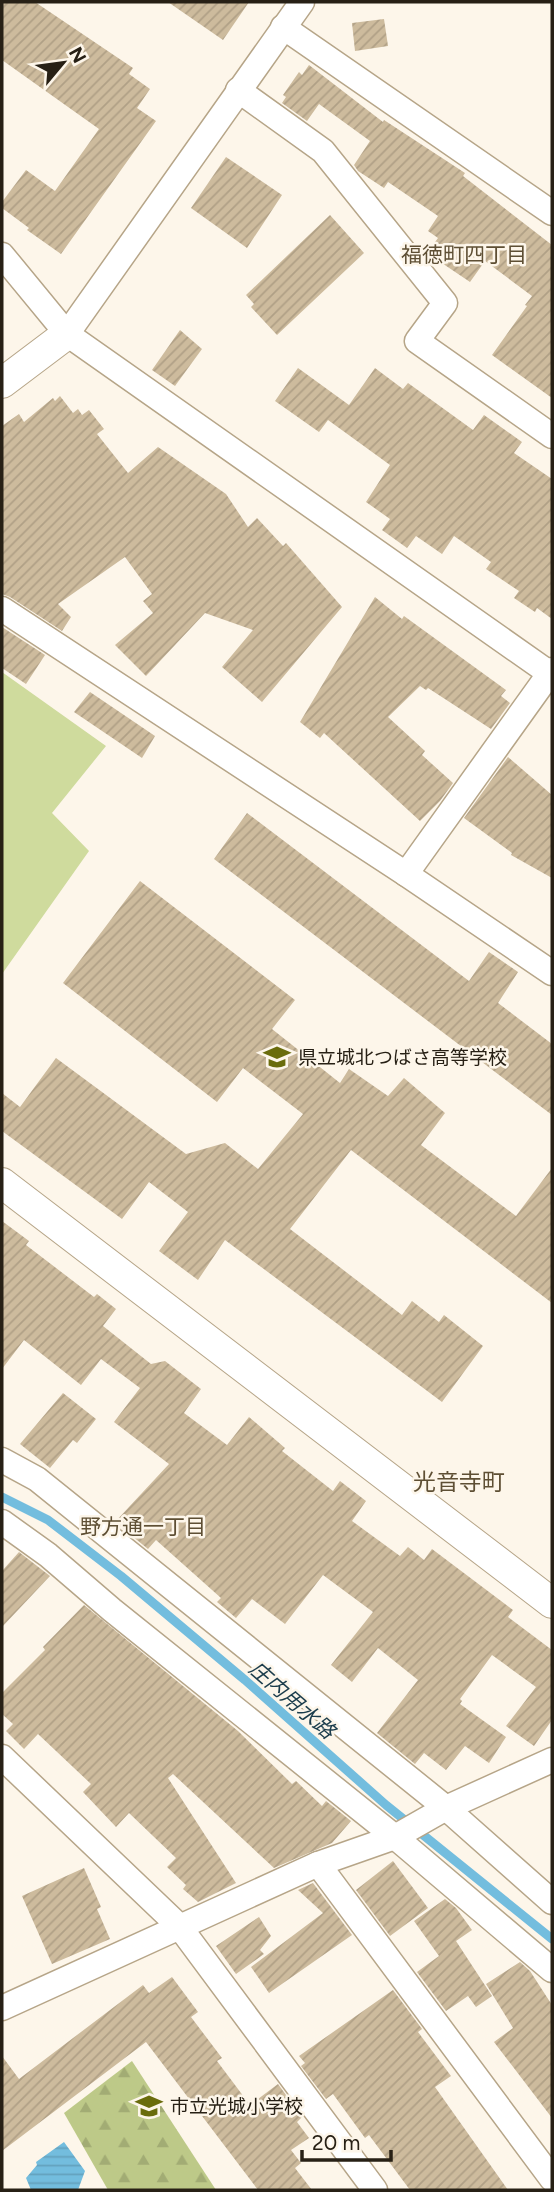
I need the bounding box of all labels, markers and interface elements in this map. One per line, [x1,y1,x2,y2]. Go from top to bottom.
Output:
north arrow [28,28,98,98]
text: N [64,43,91,67]
district label: 福徳町四丁目 [401,242,527,267]
school or university icon: 県立城北つばさ高等学校 [262,1042,292,1072]
place label: 県立城北つばさ高等学校 [298,1046,507,1069]
district label: 光音寺町 [413,1468,505,1496]
district label: 野方通一丁目 [80,1514,206,1539]
water label: 庄内用水路 [245,1656,342,1745]
school or university icon: 市立光城小学校 [134,2091,164,2121]
place label: 市立光城小学校 [170,2095,303,2118]
scale bar [302,2118,391,2162]
text: 20 m [312,2130,360,2155]

